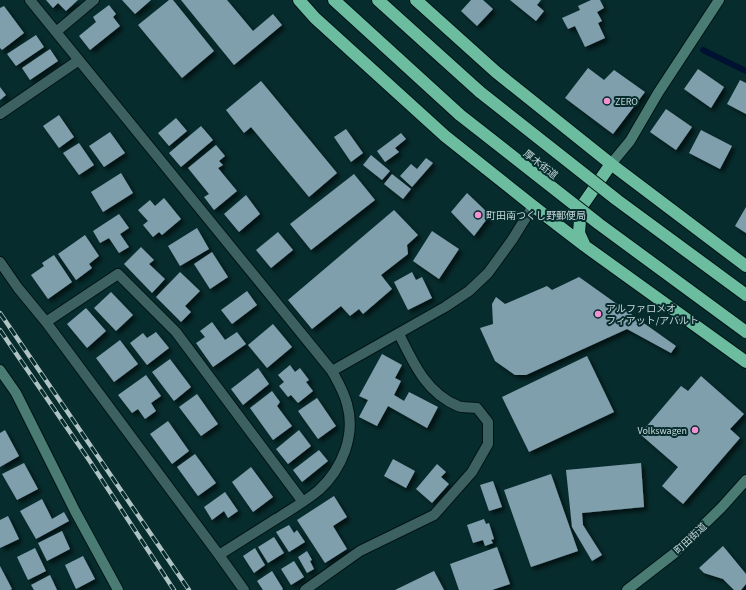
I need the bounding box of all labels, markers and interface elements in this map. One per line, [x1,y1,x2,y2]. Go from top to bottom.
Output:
place label: ZERO [615,95,638,109]
marker: ZERO [602,96,612,106]
street label: 厚木街道 [520,147,560,183]
place label: 町田南つくし野郵便局 [486,209,586,223]
marker: 町田南つくし野郵便局 [473,210,483,220]
place label: アルファロメオ フィアット/アバルト [606,302,699,328]
marker: アルファロメオ フィアット/アバルト [593,309,603,319]
place label: Volkswagen [637,424,687,438]
marker: Volkswagen [690,425,700,435]
street label: 町田街道 [671,520,710,557]

